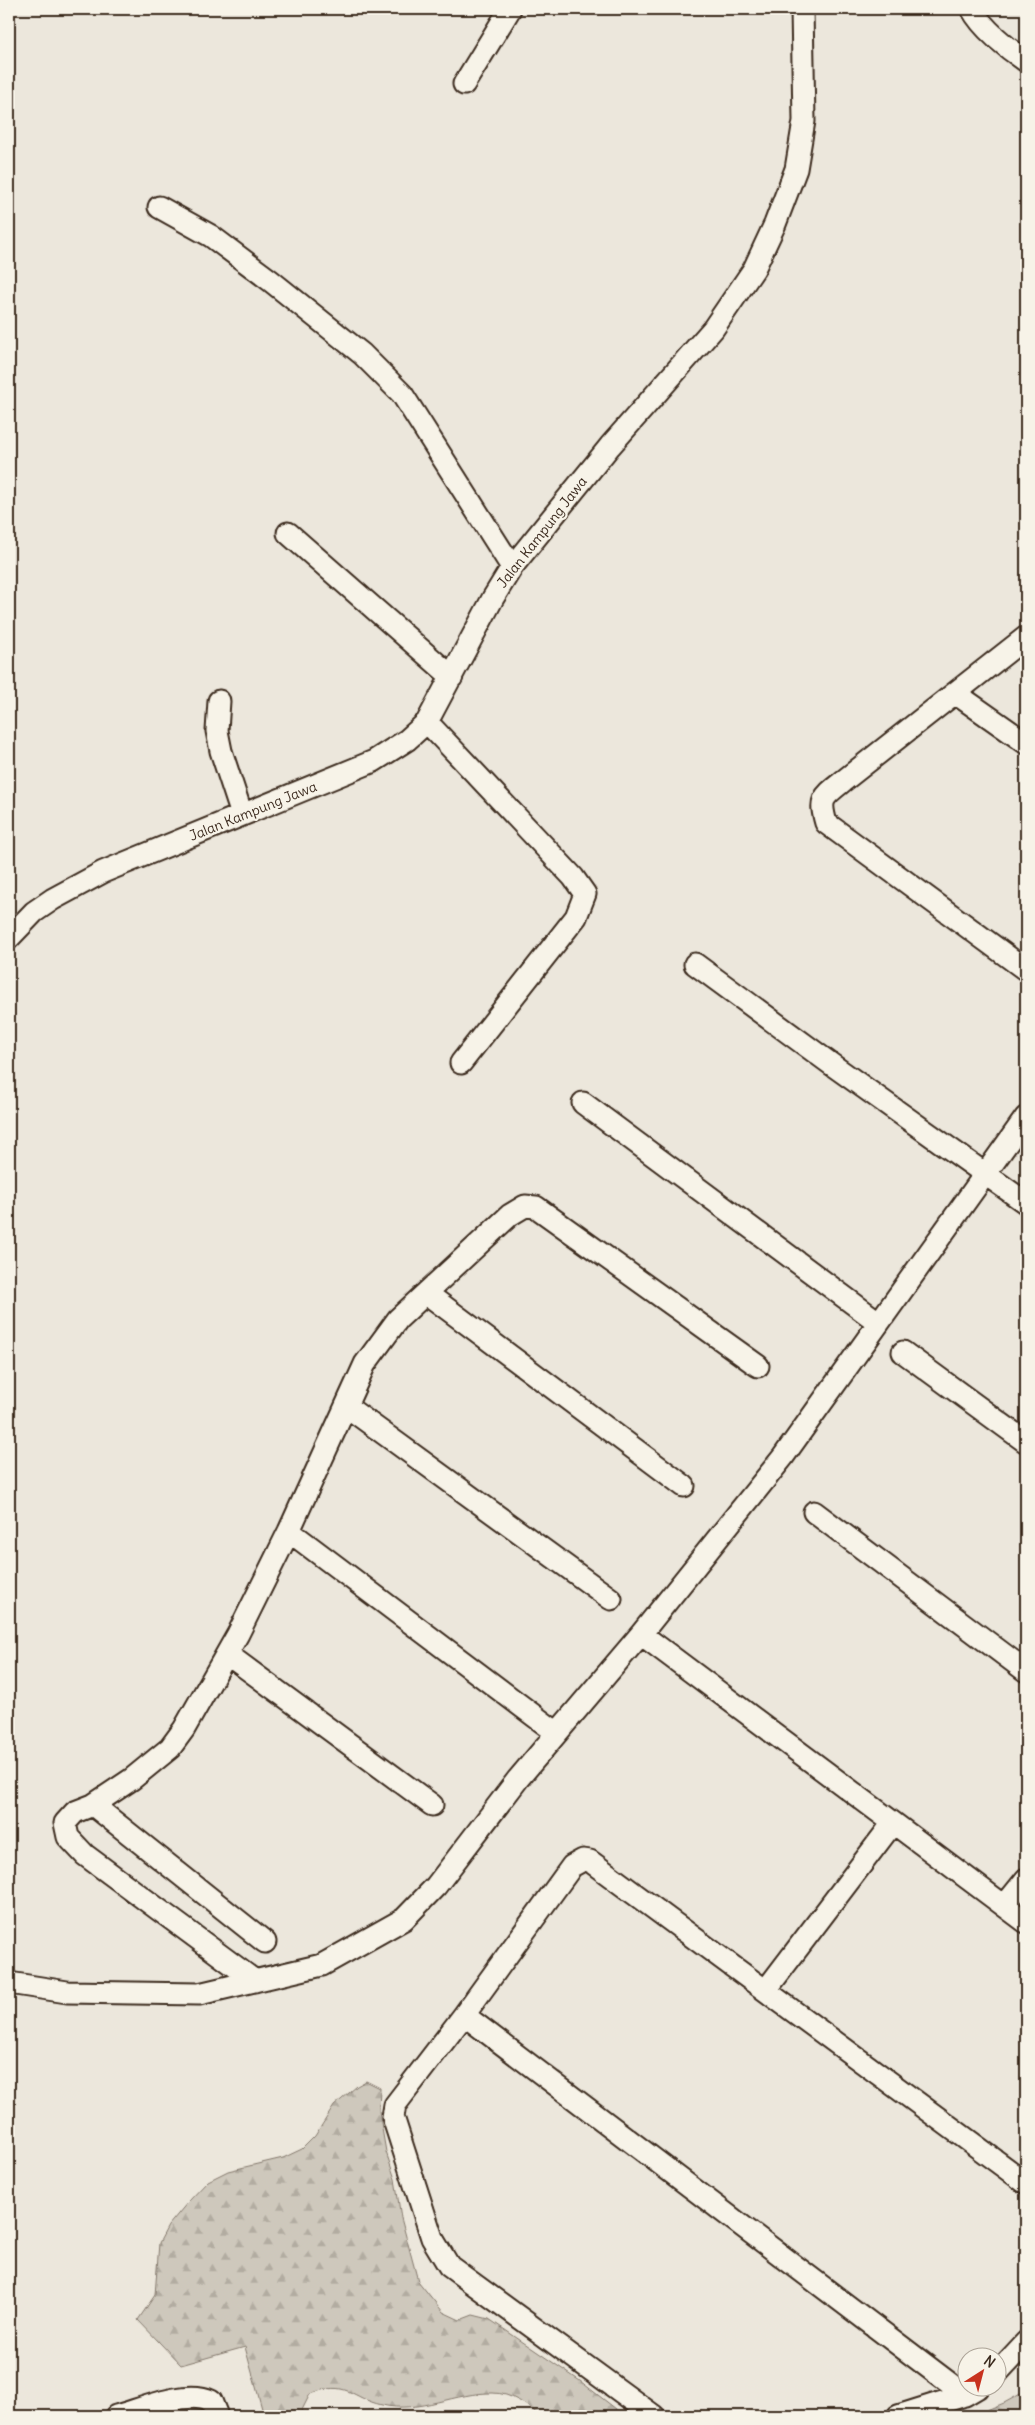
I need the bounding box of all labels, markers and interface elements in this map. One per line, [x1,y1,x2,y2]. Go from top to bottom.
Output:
street label: Jalan Kampung Jawa [493,473,591,591]
street label: Jalan Kampung Jawa [187,777,319,845]
north arrow [958,2348,1008,2398]
text: N [980,2351,999,2372]

